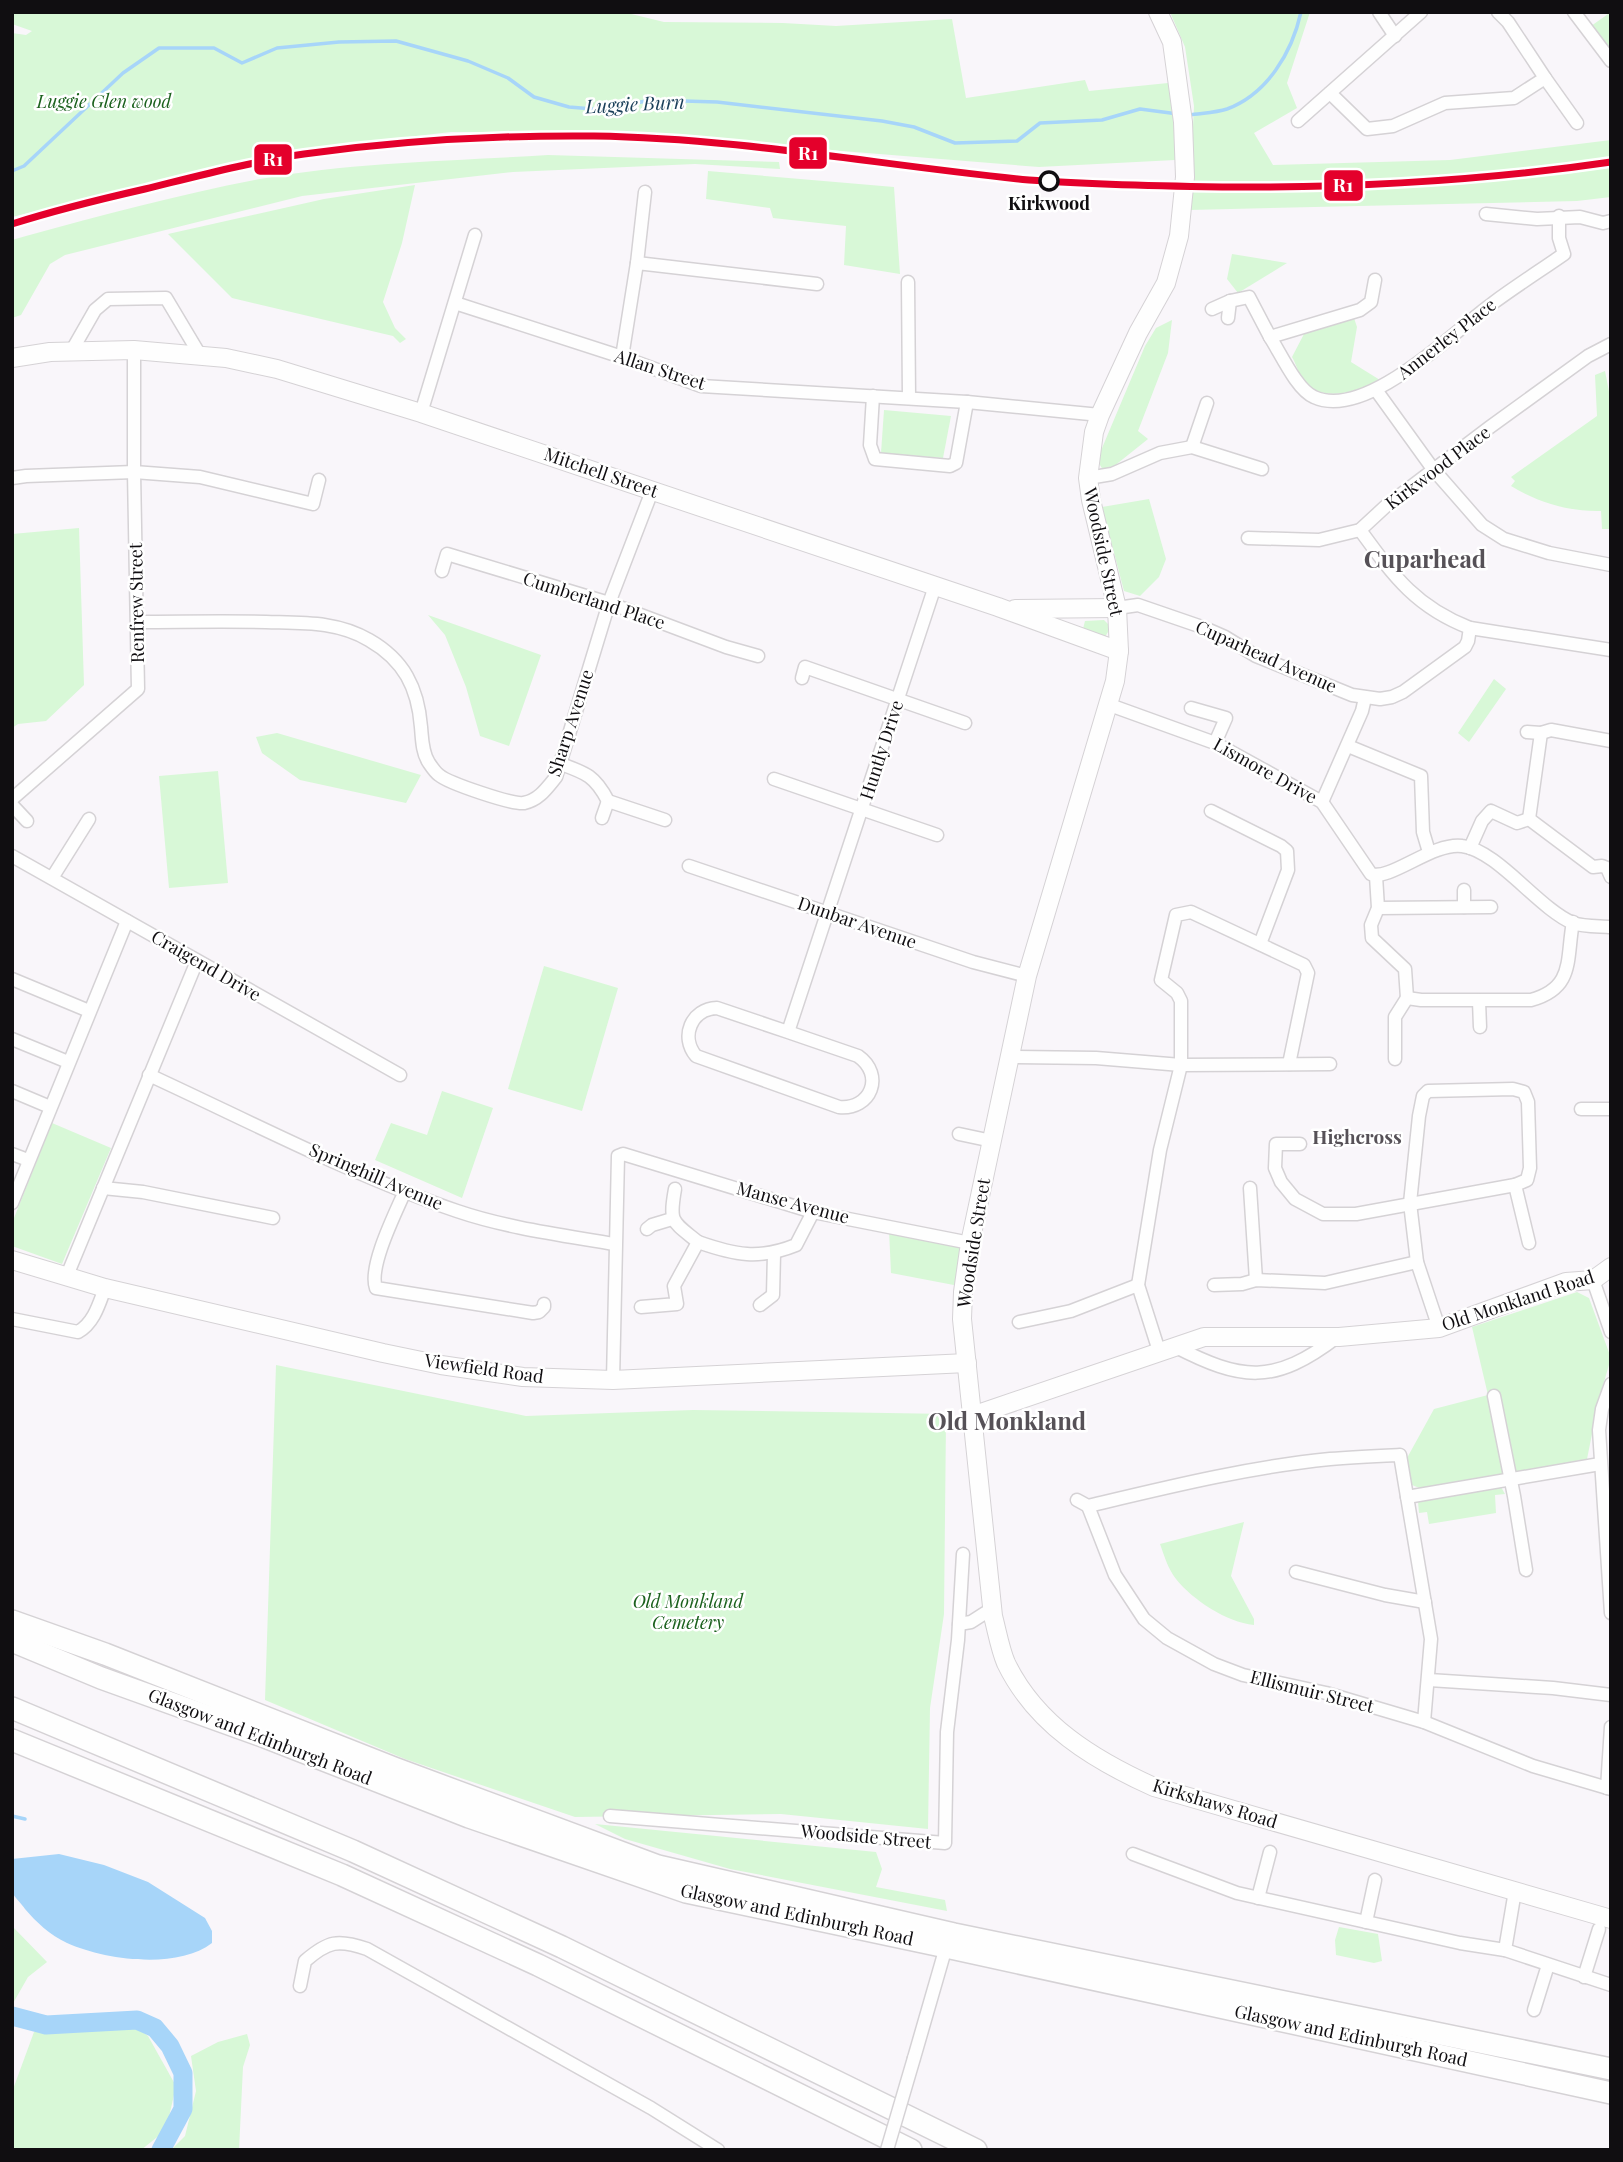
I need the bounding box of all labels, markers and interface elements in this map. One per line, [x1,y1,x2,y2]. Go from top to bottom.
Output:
water label: Luggie Burn [584,87,685,119]
park label: Luggie Glen wood [36,89,173,113]
line badge: R1 [788,136,828,170]
text: R1 [798,139,818,165]
line badge: R1 [253,143,293,176]
text: R1 [263,145,283,171]
line badge: R1 [1323,169,1364,202]
marker: Kirkwood [1039,171,1059,191]
text: R1 [1333,171,1353,197]
place label: Kirkwood [1008,191,1090,215]
street label: Annerley Place [1391,292,1501,385]
street label: Allan Street [611,343,709,395]
street label: Kirkwood Place [1380,420,1495,514]
street label: Mitchell Street [541,441,662,503]
street label: Woodside Street [1078,484,1129,619]
street label: Renfrew Street [123,542,149,663]
district label: Cuparhead [1364,542,1486,574]
street label: Cumberland Place [520,566,668,634]
street label: Cuparhead Avenue [1192,614,1341,698]
street label: Sharp Avenue [541,666,599,779]
street label: Huntly Drive [854,697,908,803]
street label: Lismore Drive [1209,732,1322,809]
street label: Dunbar Avenue [795,890,920,954]
street label: Craigend Drive [147,924,266,1006]
district label: Highcross [1312,1123,1402,1149]
street label: Springhill Avenue [306,1137,447,1215]
street label: Manse Avenue [734,1175,852,1229]
street label: Woodside Street [951,1176,995,1310]
street label: Old Monkland Road [1438,1264,1598,1336]
street label: Viewfield Road [422,1348,546,1388]
district label: Old Monkland [928,1404,1086,1436]
park label: Old Monkland Cemetery [633,1589,745,1634]
street label: Ellismuir Street [1248,1664,1377,1718]
street label: Glasgow and Edinburgh Road [145,1682,376,1790]
street label: Kirkshaws Road [1150,1773,1281,1834]
street label: Woodside Street [799,1818,933,1854]
street label: Glasgow and Edinburgh Road [678,1878,917,1951]
street label: Glasgow and Edinburgh Road [1232,1999,1471,2072]

